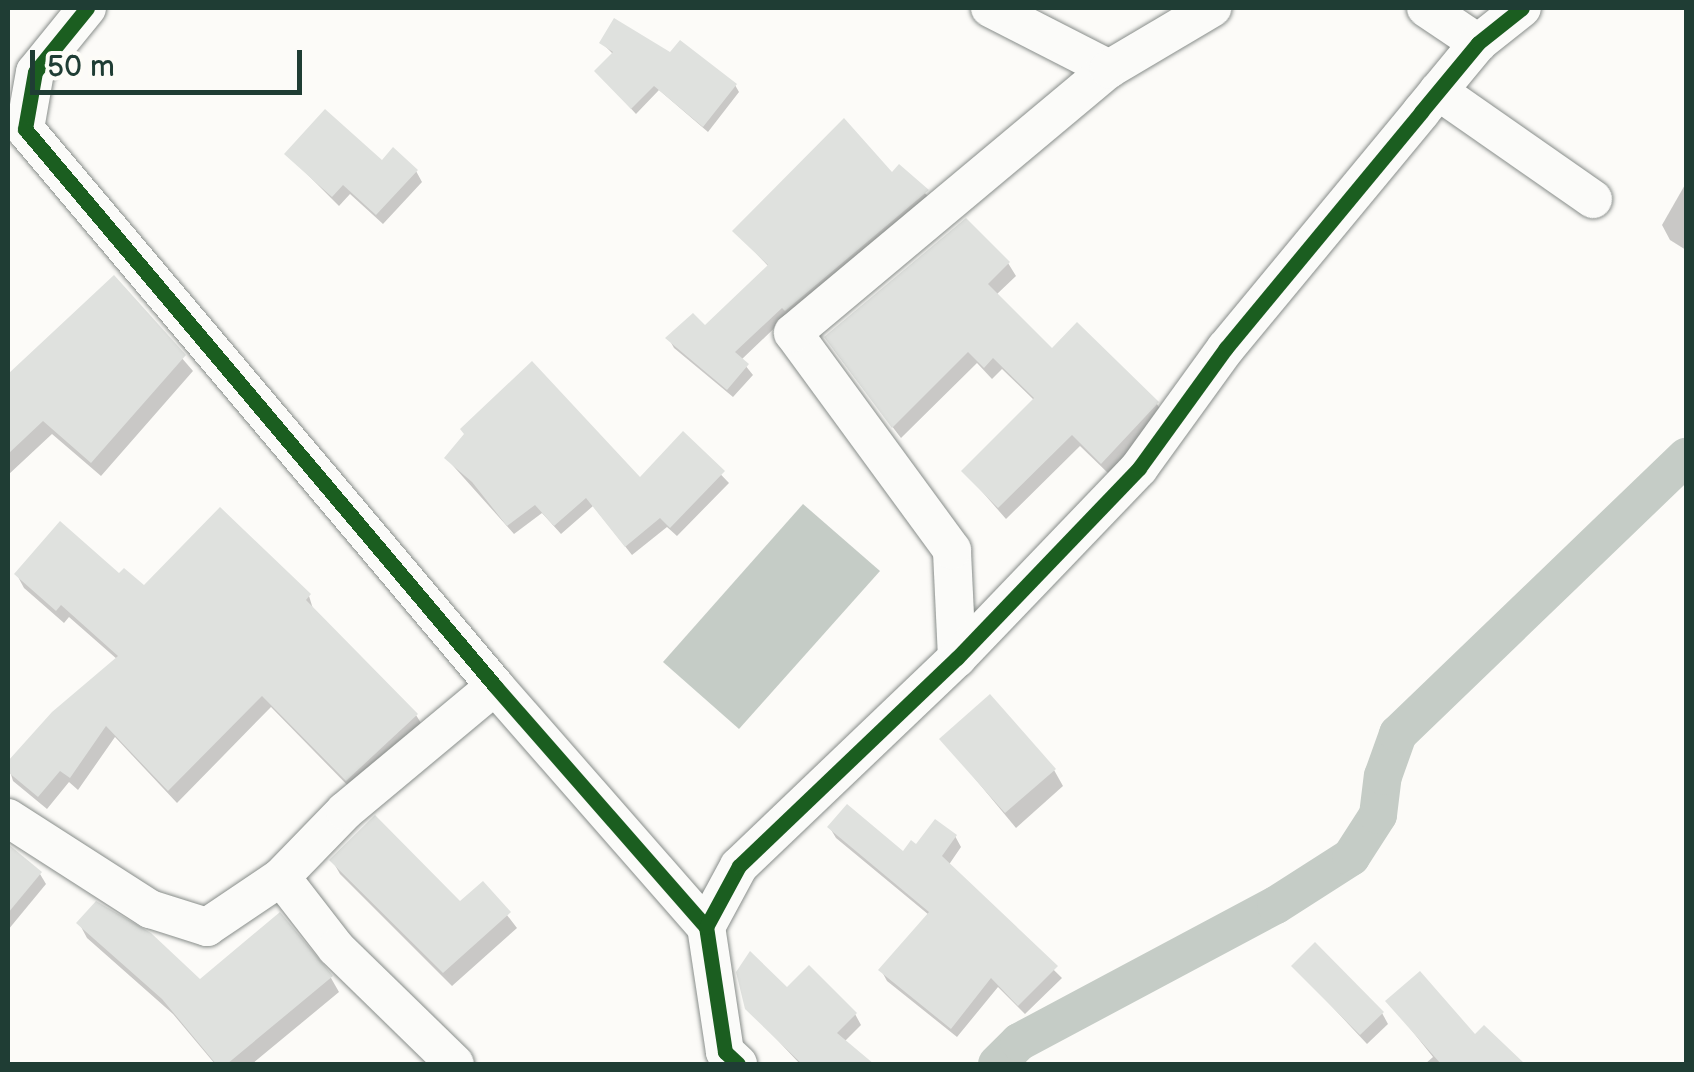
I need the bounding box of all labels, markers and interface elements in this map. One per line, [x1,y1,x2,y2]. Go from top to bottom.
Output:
scale bar [35,30,308,92]
text: 50 m [47,49,115,85]

